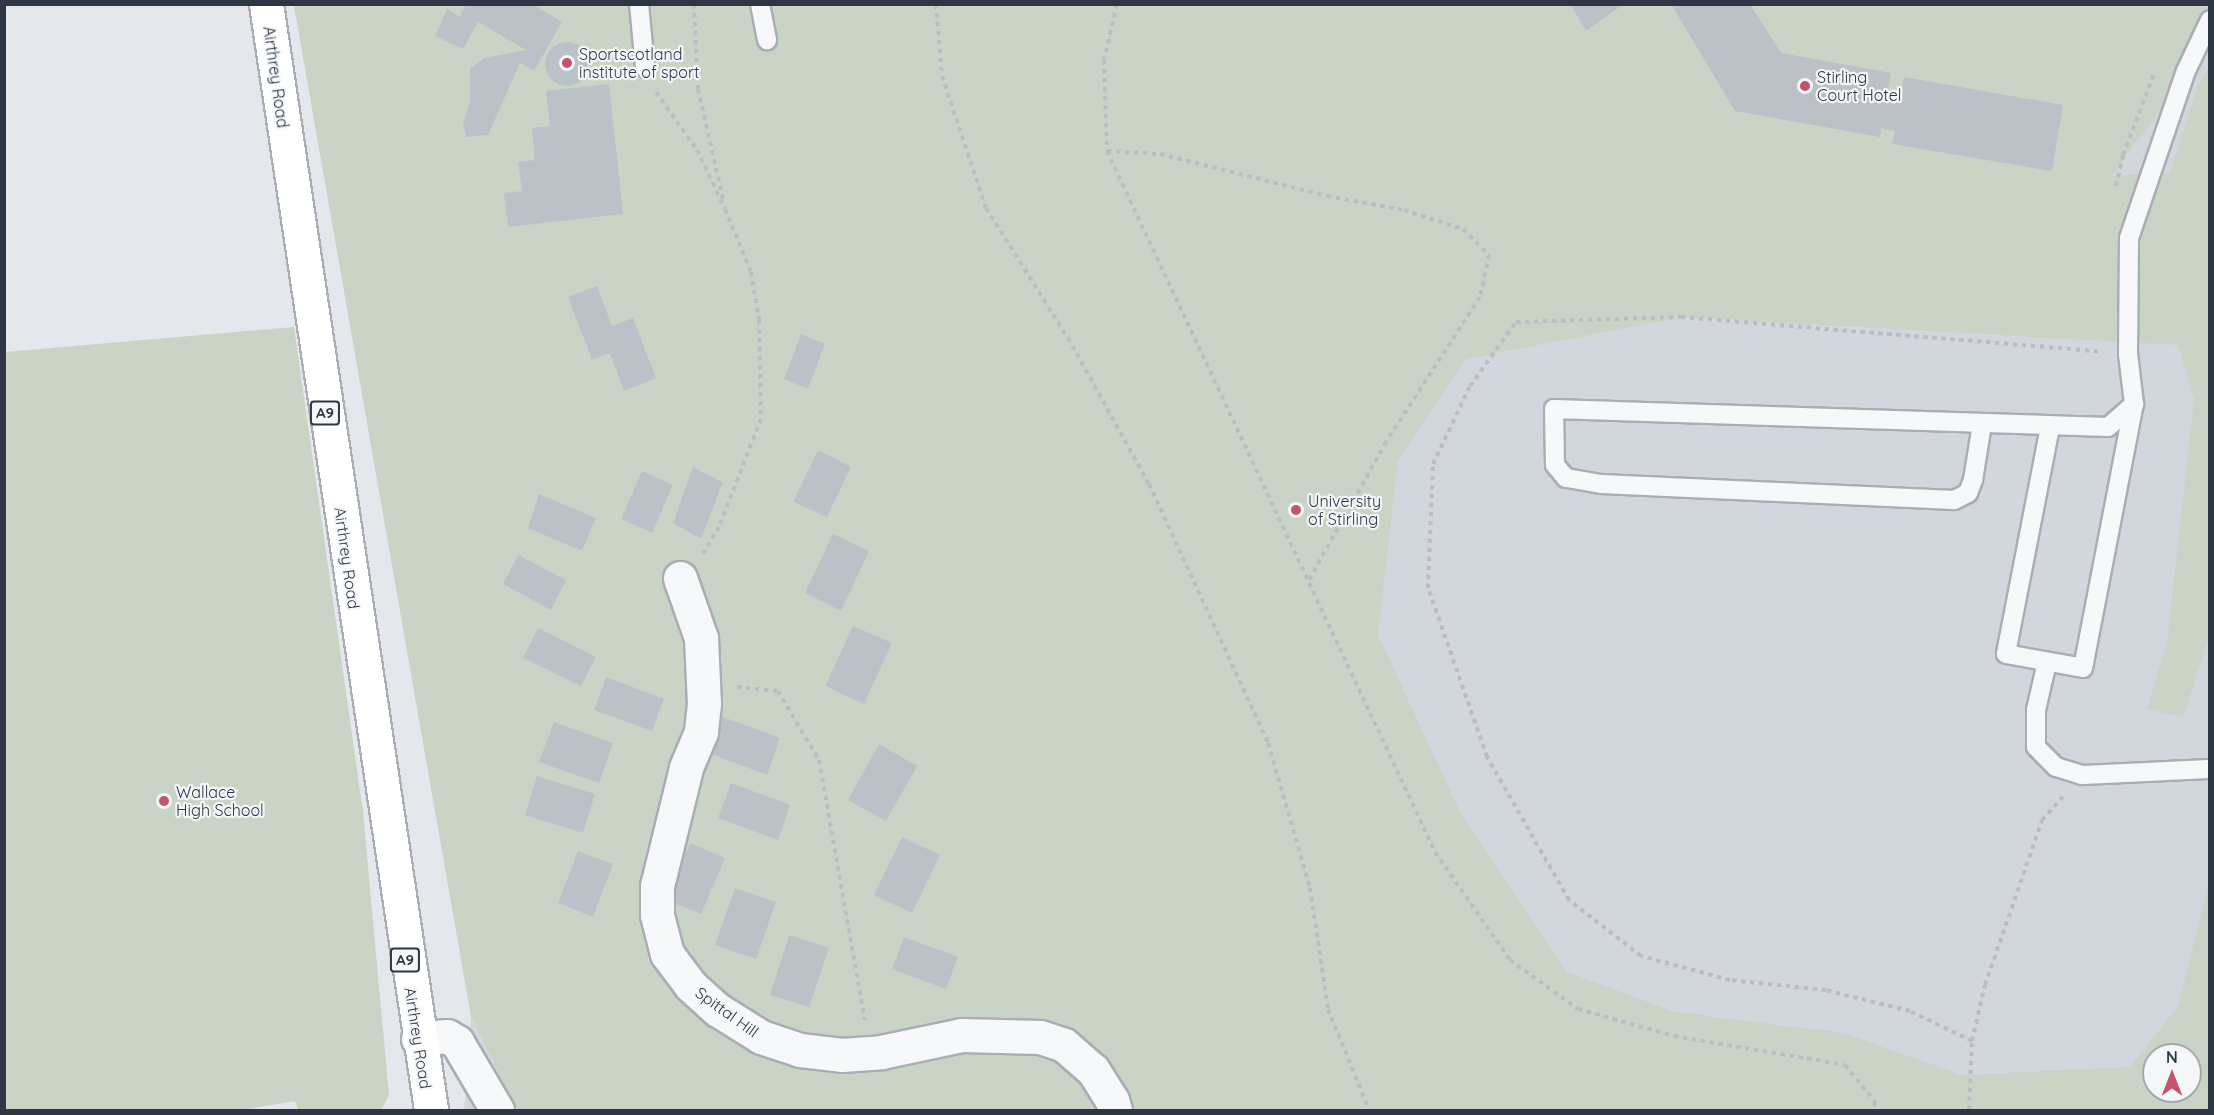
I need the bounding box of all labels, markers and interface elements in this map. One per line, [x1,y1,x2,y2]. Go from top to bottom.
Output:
street label: Airthrey Road [259,25,293,129]
place label: Sportscotland institute of sport [579,44,700,82]
marker: Sportscotland institute of sport [560,56,574,70]
place label: Stirling Court Hotel [1817,67,1901,105]
marker: Stirling Court Hotel [1798,79,1812,93]
road number: A9 [308,401,342,425]
place label: University of Stirling [1308,491,1381,529]
marker: University of Stirling [1289,503,1303,517]
street label: Airthrey Road [330,506,364,610]
place label: Wallace High School [176,782,264,820]
marker: Wallace High School [157,794,171,808]
road number: A9 [388,948,422,972]
street label: Spittal Hill [692,983,762,1041]
street label: Airthrey Road [401,986,435,1090]
north arrow [2142,1043,2202,1103]
text: N [2166,1047,2178,1067]

